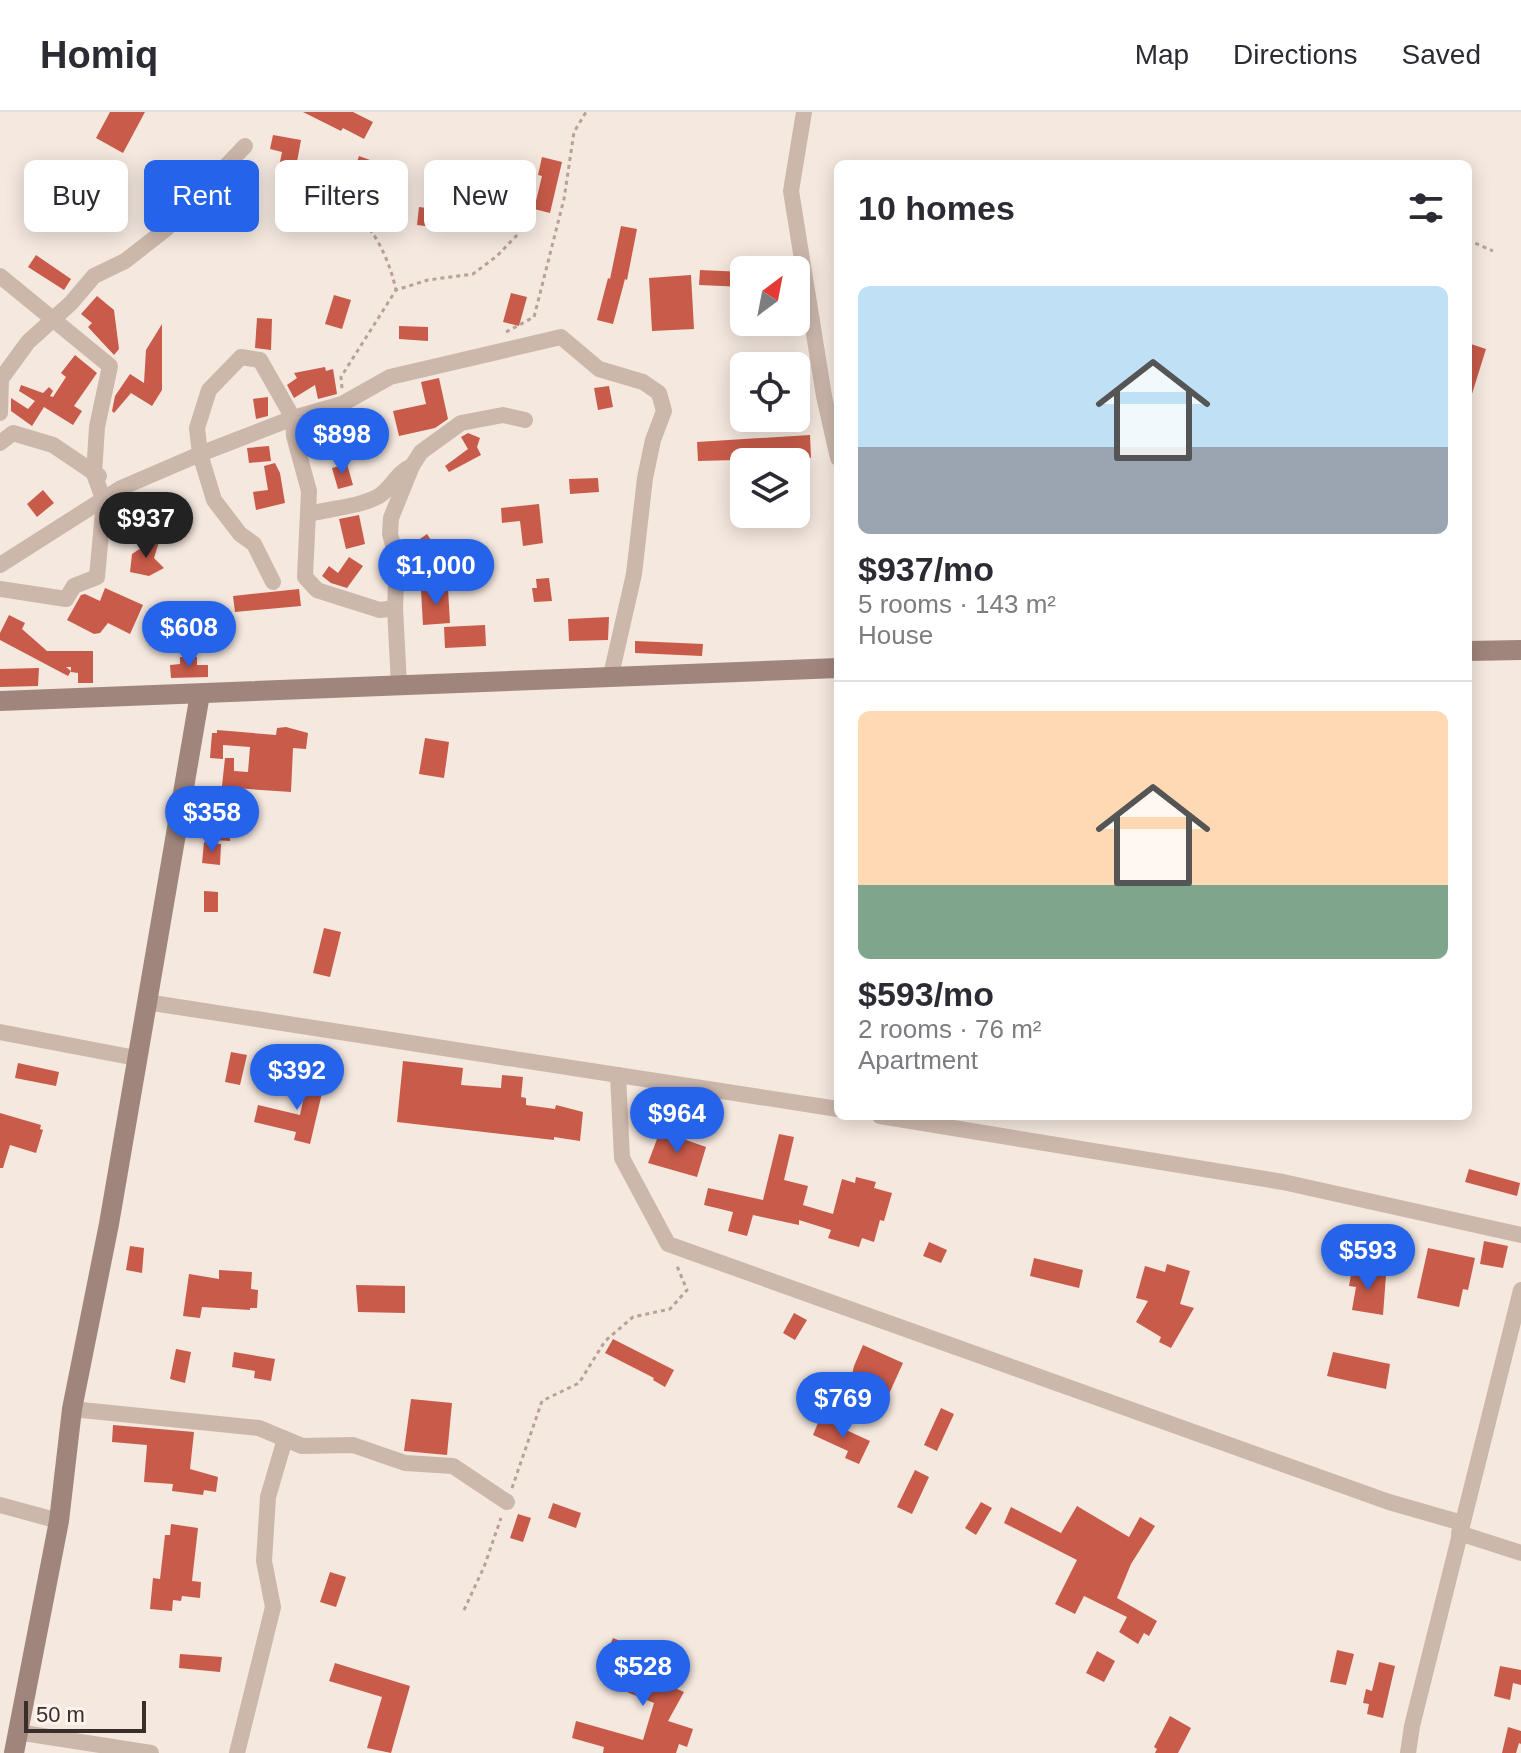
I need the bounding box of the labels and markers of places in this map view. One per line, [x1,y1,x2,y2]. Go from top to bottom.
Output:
pin: $898 [295,408,389,476]
pin: $937 [99,492,193,560]
pin: $1,000 [371,539,501,607]
pin: $608 [142,601,236,669]
pin: $358 [165,786,259,854]
pin: $392 [250,1044,344,1112]
pin: $964 [630,1087,724,1155]
pin: $593 [1321,1224,1415,1292]
pin: $769 [796,1372,890,1440]
pin: $528 [596,1640,690,1708]

